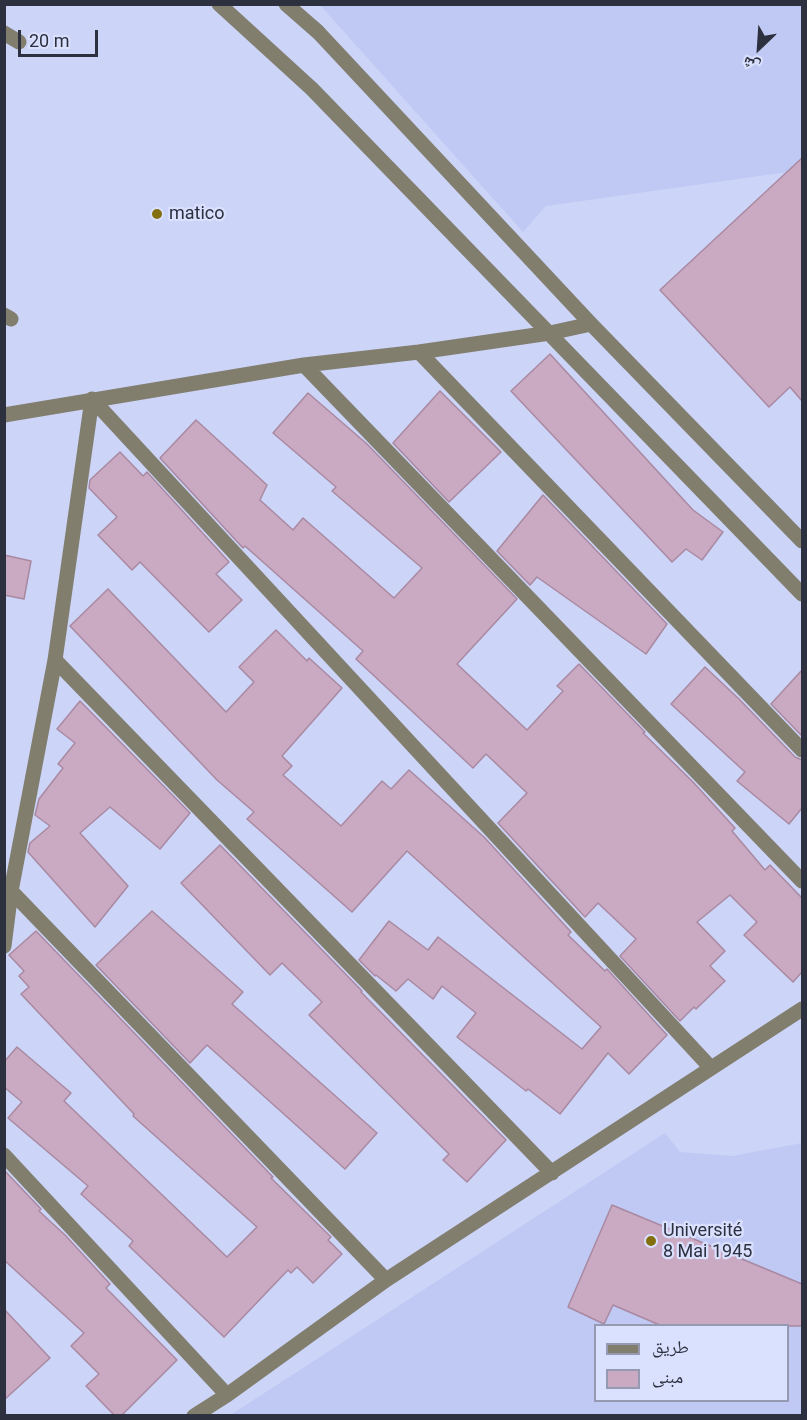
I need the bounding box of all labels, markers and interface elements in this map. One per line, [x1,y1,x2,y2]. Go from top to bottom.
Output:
scale bar [21,18,100,56]
north arrow [729,18,789,78]
text: 20 m [29,30,69,51]
text: ش [739,53,763,77]
place label: matico [169,203,225,225]
marker: matico [150,207,164,221]
place label: Université 8 Mai 1945 [663,1220,752,1262]
marker: Université 8 Mai 1945 [644,1234,658,1248]
legend [594,1324,789,1402]
text: طريق [652,1336,689,1357]
text: مبنى [652,1366,683,1387]

